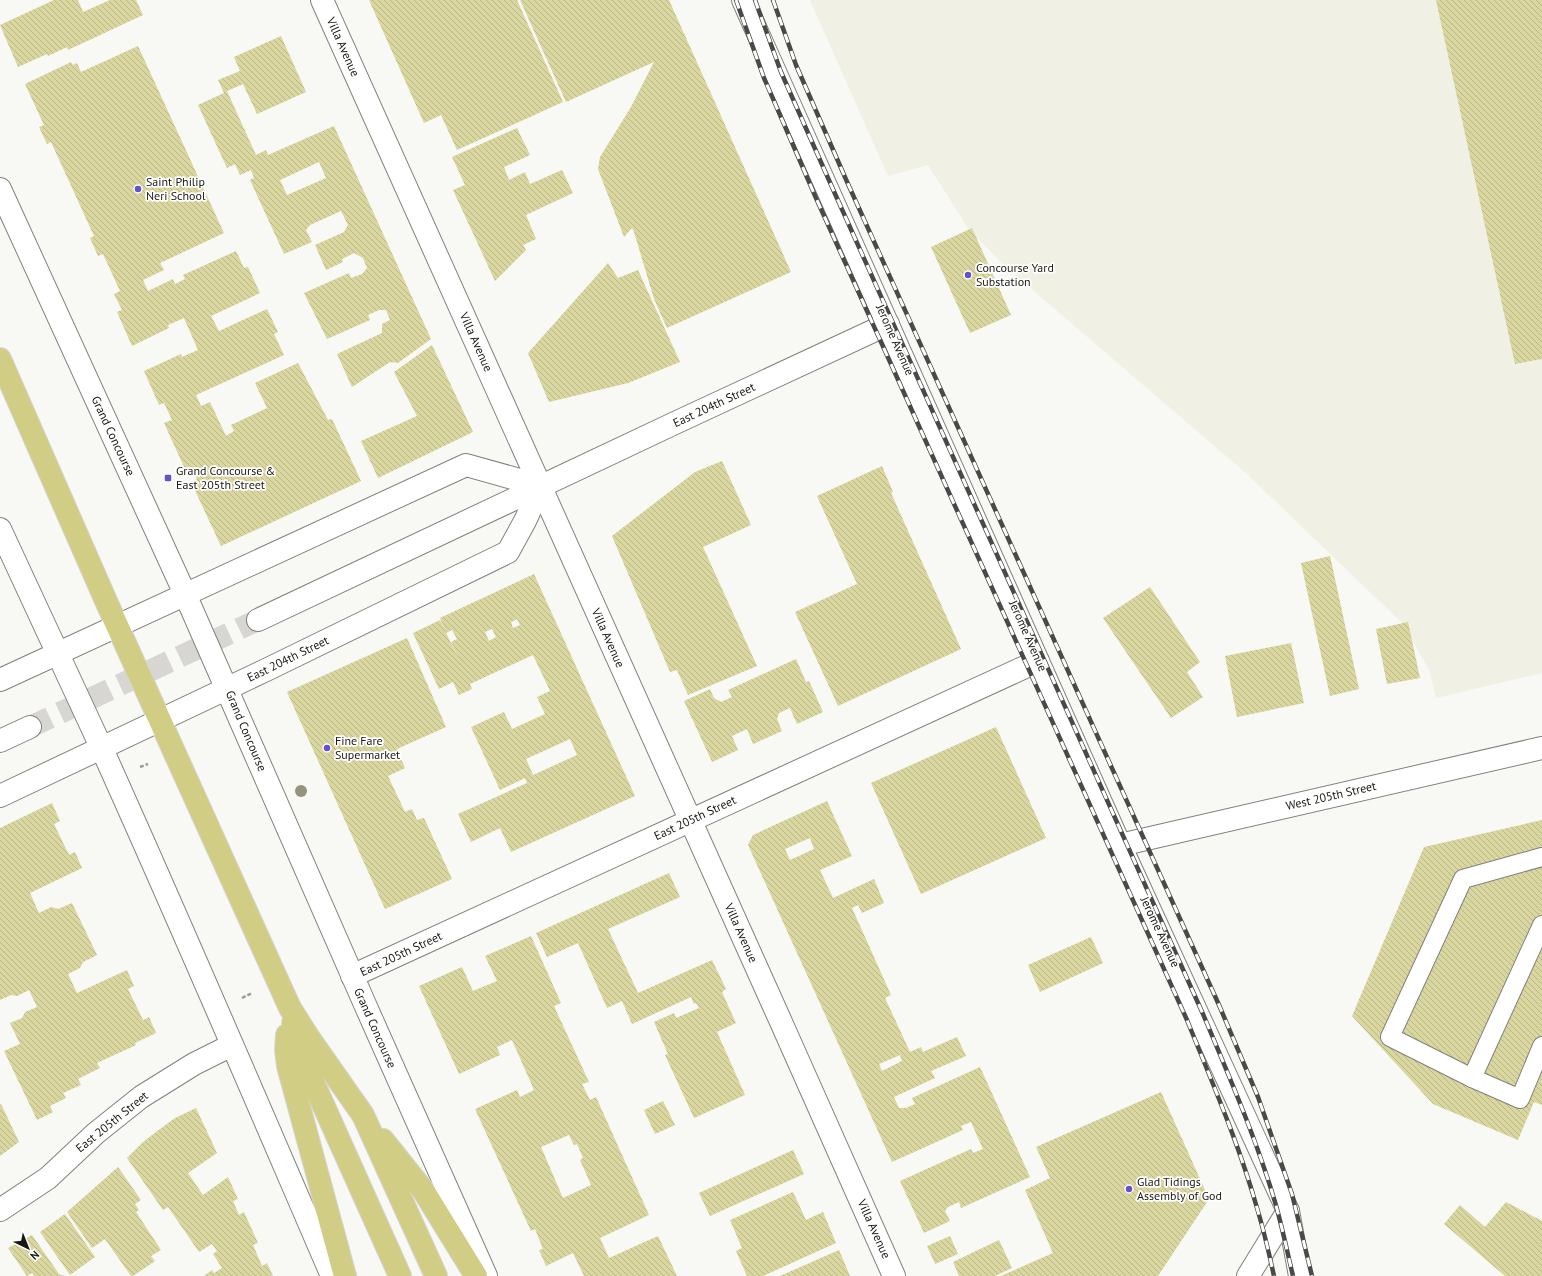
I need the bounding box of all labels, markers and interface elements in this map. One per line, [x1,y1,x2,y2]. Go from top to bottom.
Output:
street label: Villa Avenue [323,14,363,79]
place label: Saint Philip Neri School [146,174,206,203]
marker: Saint Philip Neri School [133,184,143,194]
place label: Concourse Yard Substation [976,260,1054,289]
marker: Concourse Yard Substation [963,270,973,280]
street label: Jerome Avenue [873,301,918,378]
street label: Villa Avenue [456,309,496,374]
street label: East 204th Street [670,379,757,430]
street label: Grand Concourse [88,394,138,478]
place label: Grand Concourse & East 205th Street [176,463,275,492]
marker: Grand Concourse & East 205th Street [163,473,173,483]
street label: Jerome Avenue [1006,597,1051,674]
street label: Villa Avenue [588,605,628,670]
street label: East 204th Street [245,632,331,685]
street label: Grand Concourse [223,688,270,773]
place label: Fine Fare Supermarket [335,733,400,762]
marker: Fine Fare Supermarket [322,743,332,753]
street label: West 205th Street [1284,778,1377,813]
street label: East 205th Street [651,792,738,843]
street label: Jerome Avenue [1137,893,1183,970]
street label: Villa Avenue [721,900,761,965]
street label: East 205th Street [357,928,444,979]
street label: Grand Concourse [351,985,400,1070]
street label: East 205th Street [72,1088,151,1155]
place label: Glad Tidings Assembly of God [1137,1174,1222,1203]
marker: Glad Tidings Assembly of God [1124,1184,1134,1194]
street label: Villa Avenue [854,1196,894,1261]
north arrow [8,1228,48,1268]
text: N [27,1248,42,1263]

